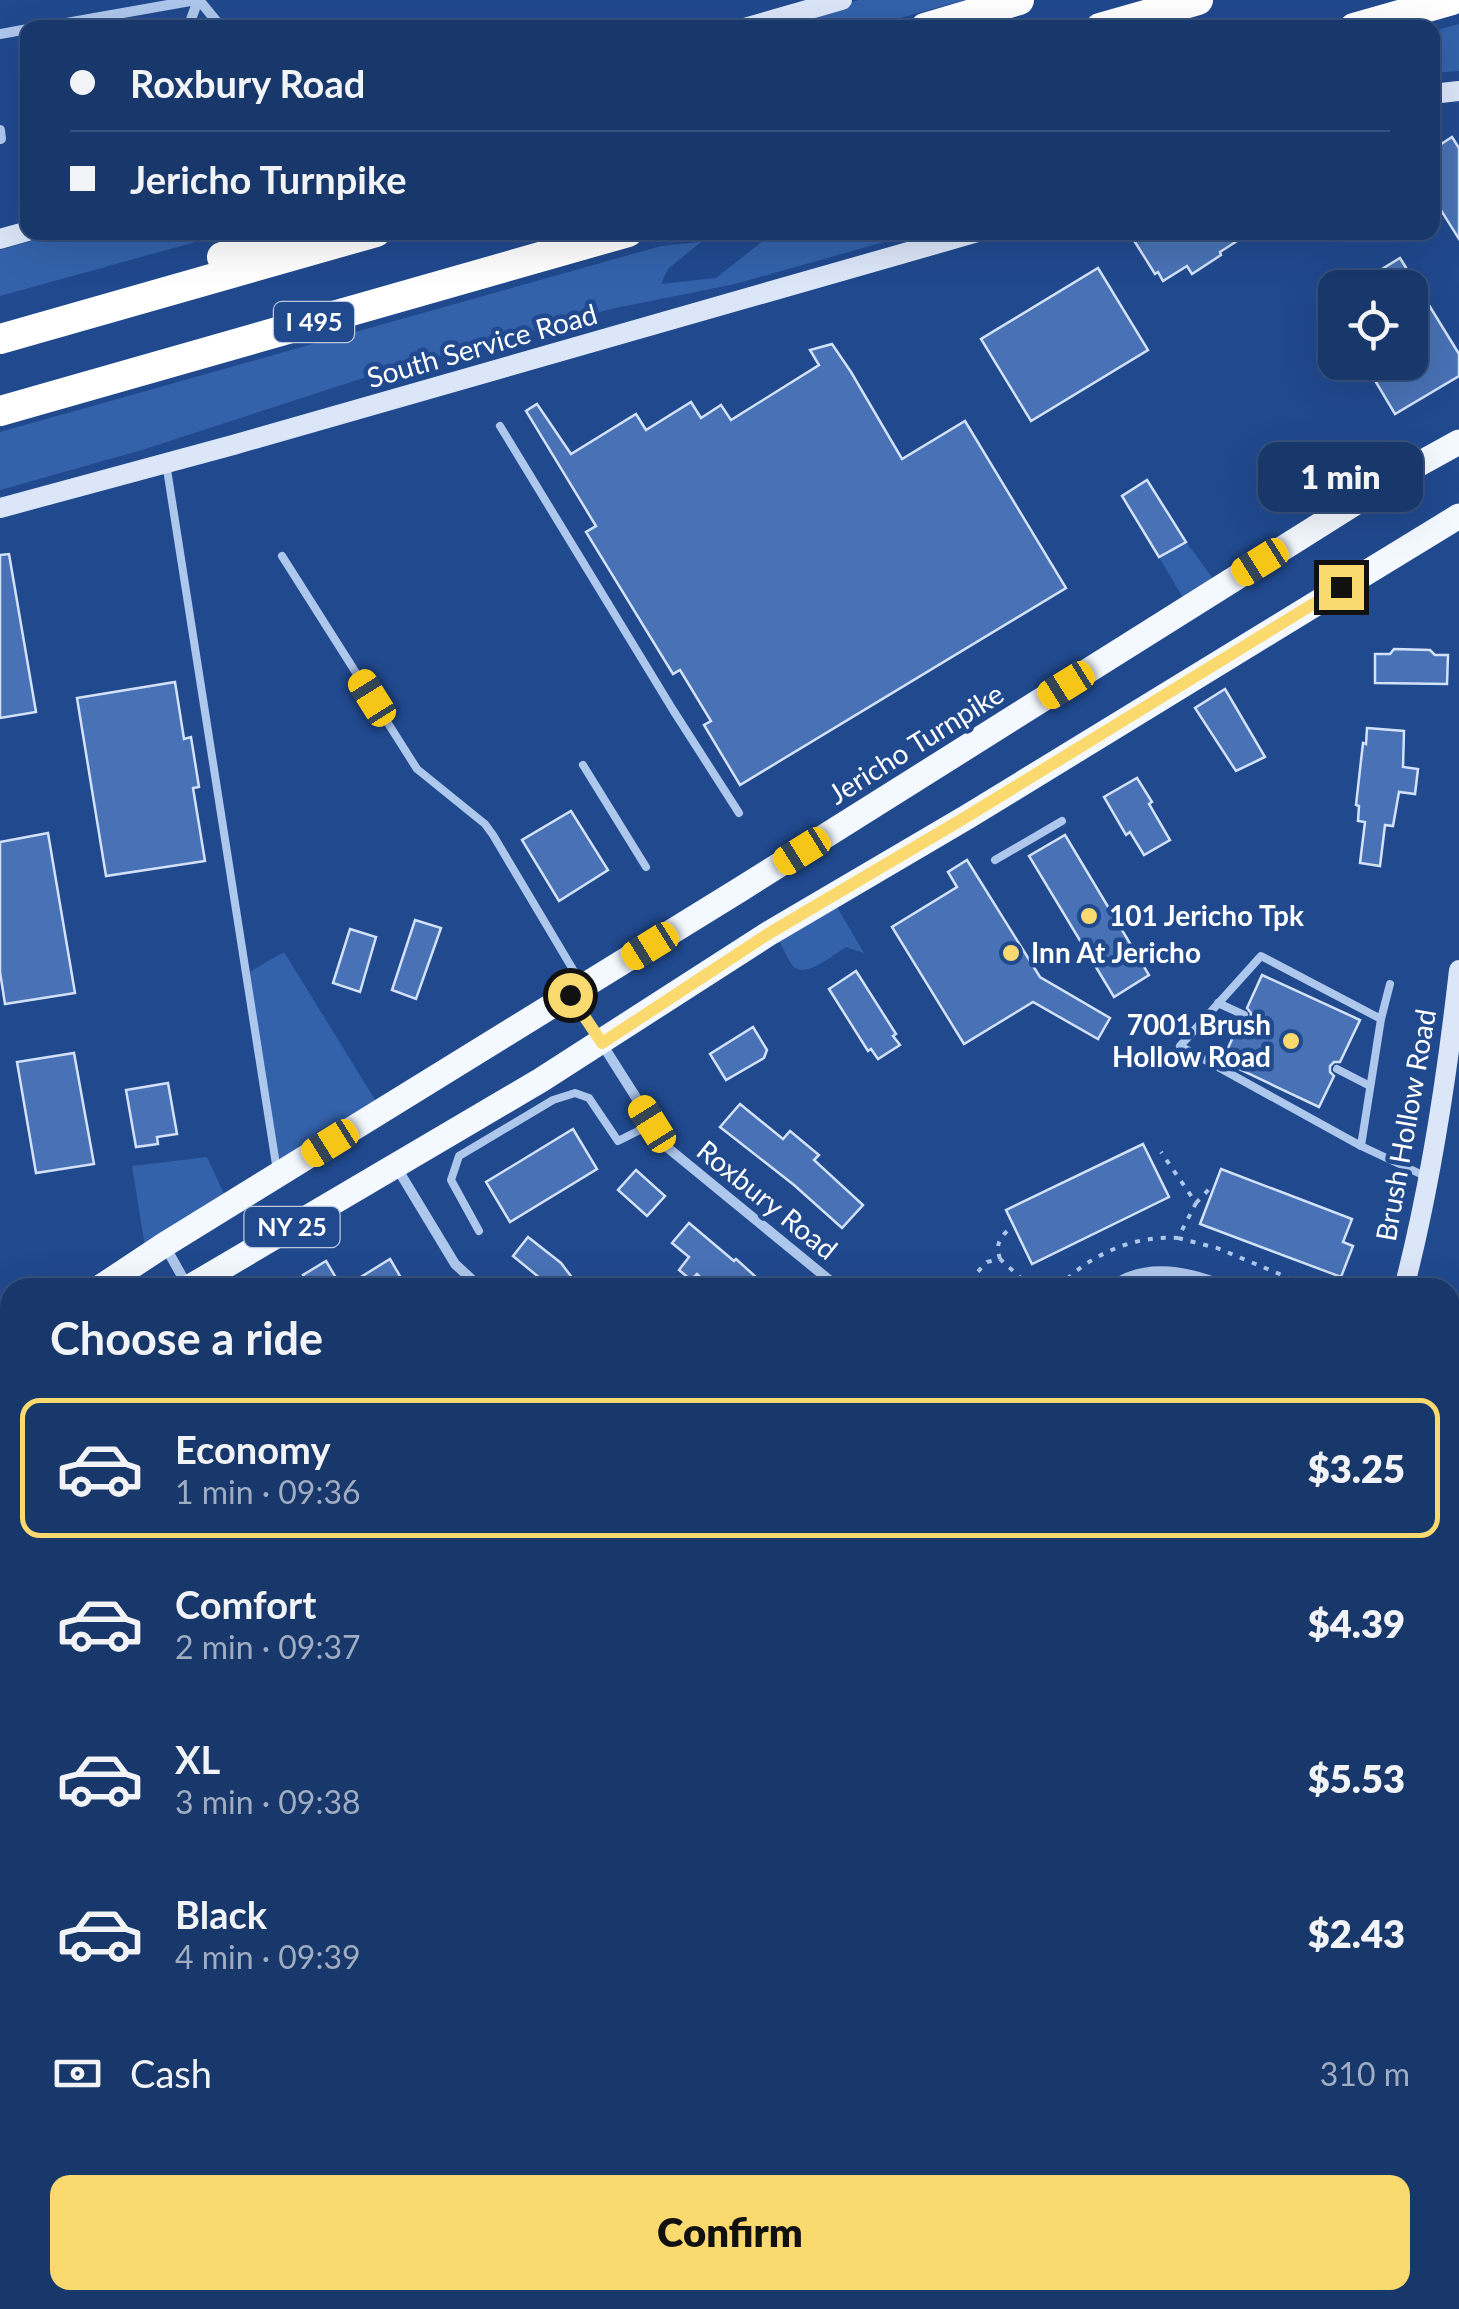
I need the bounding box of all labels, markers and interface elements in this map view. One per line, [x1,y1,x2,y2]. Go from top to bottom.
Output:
text: Roxbury Road [130,60,365,106]
text: Jericho Turnpike [130,156,407,202]
map controls [1318,270,1428,380]
button: locate [1318,270,1428,380]
street label: South Service Road [363,296,601,394]
road number: I 495 [274,302,354,342]
callout: 1 min [1258,442,1424,512]
text: 1 min [1301,457,1380,496]
car [1227,533,1293,591]
route end [1319,565,1364,610]
car [1033,656,1099,714]
car [343,665,401,731]
street label: Jericho Turnpike [822,676,1009,811]
car [769,822,835,880]
place label: 101 Jericho Tpk [1109,898,1304,932]
marker: 101 Jericho Tpk [1078,905,1100,927]
car [617,917,683,975]
place label: Inn At Jericho [1031,935,1201,969]
marker: Inn At Jericho [1000,942,1022,964]
route start [548,973,593,1018]
street label: Brush Hollow Road [1368,1006,1442,1243]
place label: 7001 Brush Hollow Road [1112,1007,1271,1073]
marker: 7001 Brush Hollow Road [1280,1030,1302,1052]
car [623,1091,681,1157]
car [297,1114,363,1172]
street label: Roxbury Road [691,1132,845,1266]
road number: NY 25 [244,1207,340,1247]
text: Choose a ride [50,1311,323,1365]
icon: car [55,1423,145,1513]
text: Economy [175,1426,330,1472]
text: $3.25 [1308,1445,1405,1491]
text: 1 min · 09:36 [175,1472,361,1511]
icon: car [55,1578,145,1668]
text: Comfort [175,1581,316,1627]
text: $4.39 [1308,1600,1405,1646]
text: 2 min · 09:37 [175,1627,361,1666]
icon: car [55,1733,145,1823]
text: XL [175,1736,220,1782]
text: $5.53 [1308,1755,1405,1801]
text: 3 min · 09:38 [175,1782,361,1821]
icon: car [55,1888,145,1978]
text: Black [175,1891,267,1937]
text: $2.43 [1308,1910,1405,1956]
text: 4 min · 09:39 [175,1937,361,1976]
icon: cash [50,2046,105,2101]
text: Cash [130,2050,212,2096]
text: 310 m [1320,2054,1410,2093]
button: Confirm [50,2175,1410,2290]

